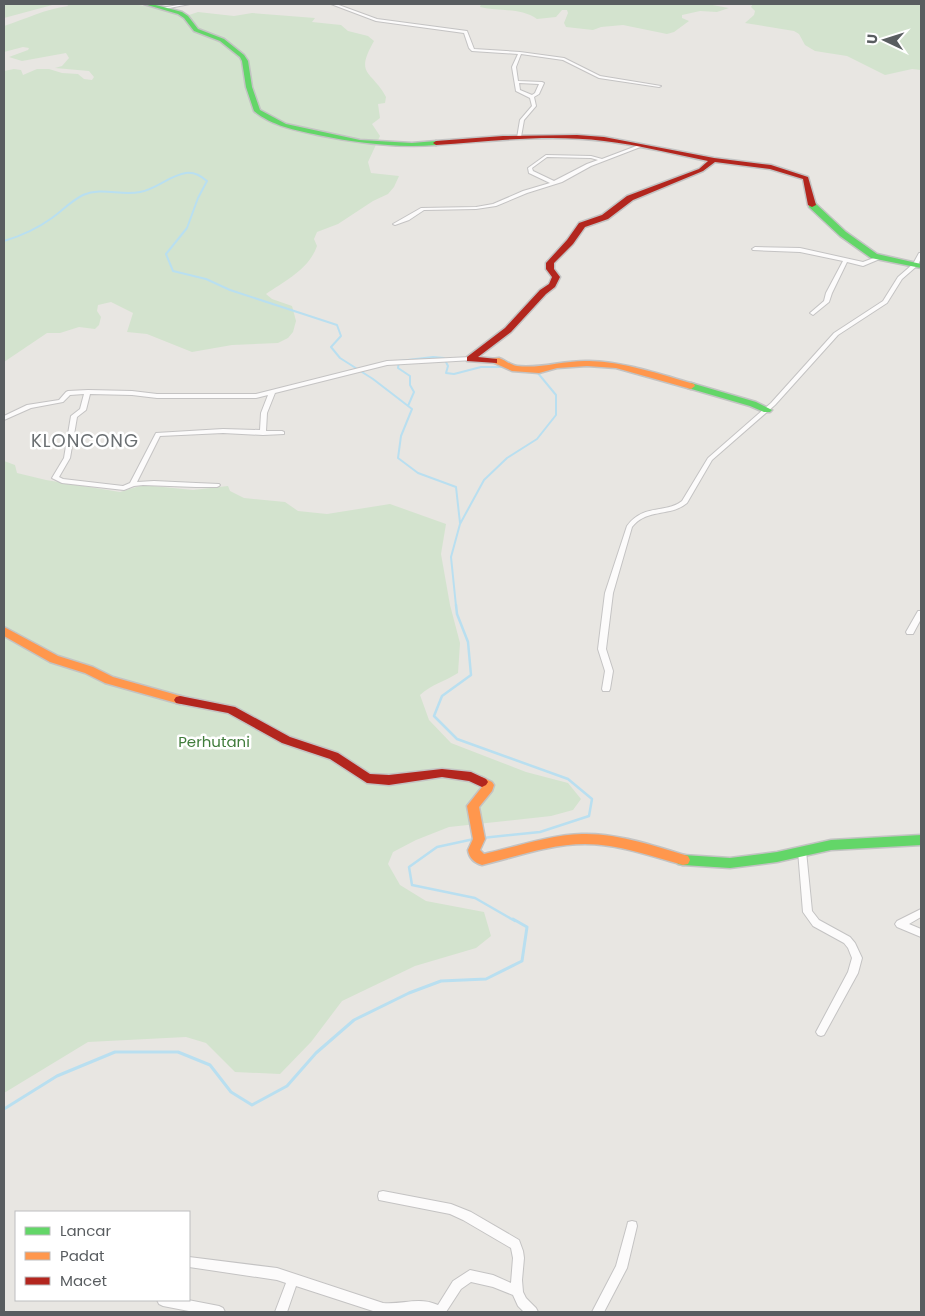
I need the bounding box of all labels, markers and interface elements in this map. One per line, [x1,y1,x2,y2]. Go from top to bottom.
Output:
north arrow [860,15,910,65]
text: U [862,33,882,45]
district label: KLONCONG [31,428,139,453]
park label: Perhutani [178,731,250,752]
legend [15,1211,190,1301]
text: Lancar [60,1220,111,1241]
text: Padat [60,1245,105,1266]
text: Macet [60,1270,107,1291]

